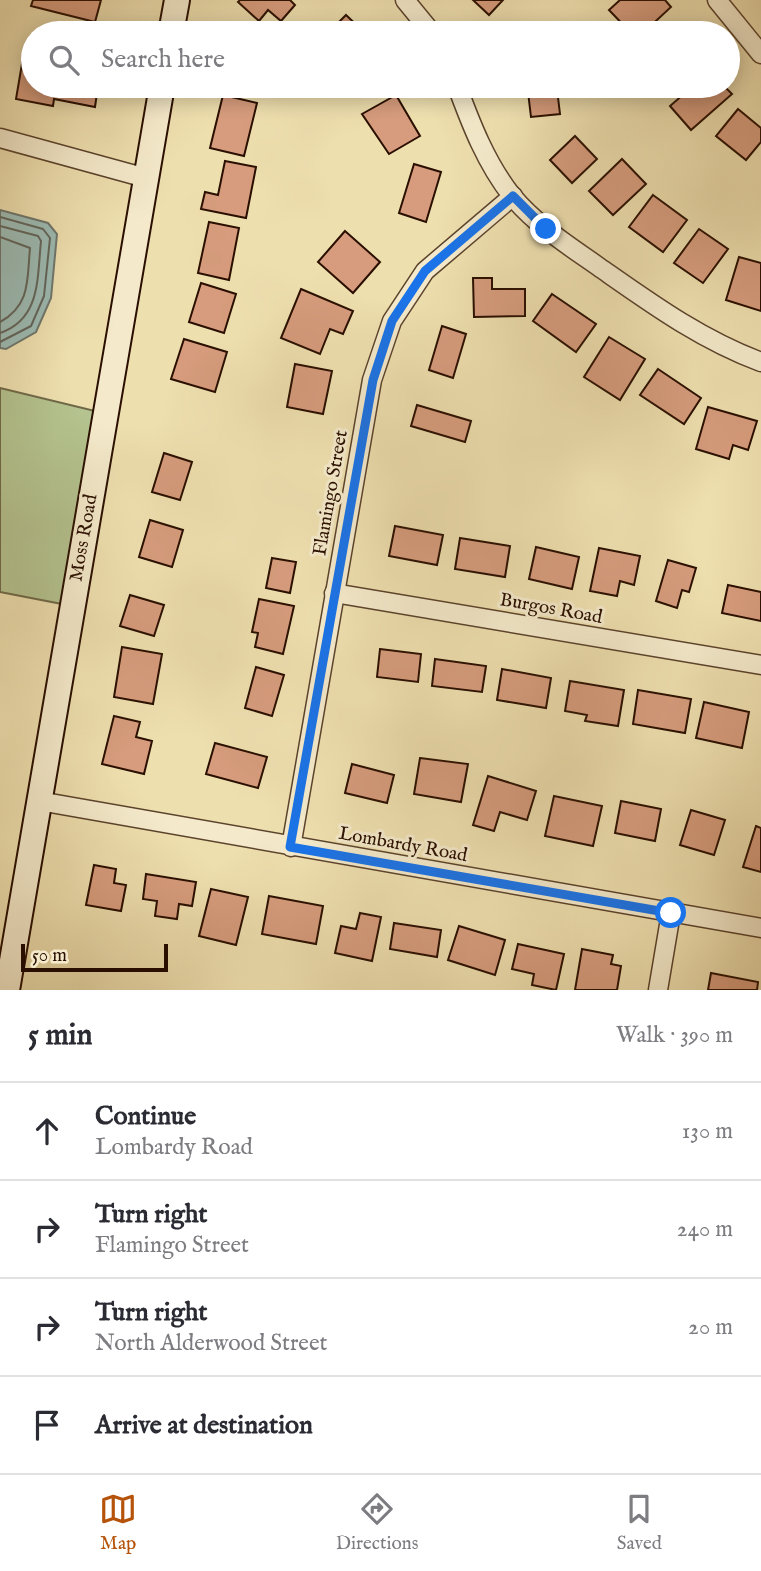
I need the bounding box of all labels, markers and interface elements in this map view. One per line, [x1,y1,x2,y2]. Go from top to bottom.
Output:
search box [21,21,740,98]
icon: search [45,41,83,79]
text: Search here [101,43,225,76]
route end [530,213,561,244]
street label: Flamingo Street [308,428,354,558]
street label: Moss Road [65,492,104,584]
street label: Burgos Road [498,588,605,630]
street label: Lombardy Road [337,822,470,868]
route start [655,897,686,928]
scale bar [21,941,168,973]
text: 50 m [32,944,67,968]
text: 5 min [28,1017,93,1055]
text: Walk · 390 m [616,1021,733,1050]
text: Continue [95,1100,196,1133]
icon: ahead [28,1112,66,1150]
text: 130 m [682,1117,733,1146]
text: Lombardy Road [95,1133,253,1162]
text: Turn right [95,1198,208,1231]
icon: right [28,1210,66,1248]
text: 240 m [677,1215,733,1244]
text: Flamingo Street [95,1231,249,1260]
text: Turn right [95,1296,208,1329]
icon: right [28,1308,66,1346]
text: 20 m [688,1313,733,1342]
text: North Alderwood Street [95,1329,327,1358]
icon: arrive [28,1406,66,1444]
text: Arrive at destination [95,1409,313,1442]
tab: Map [99,1490,137,1556]
tab: Directions [336,1490,418,1556]
tab: Saved [617,1490,662,1556]

